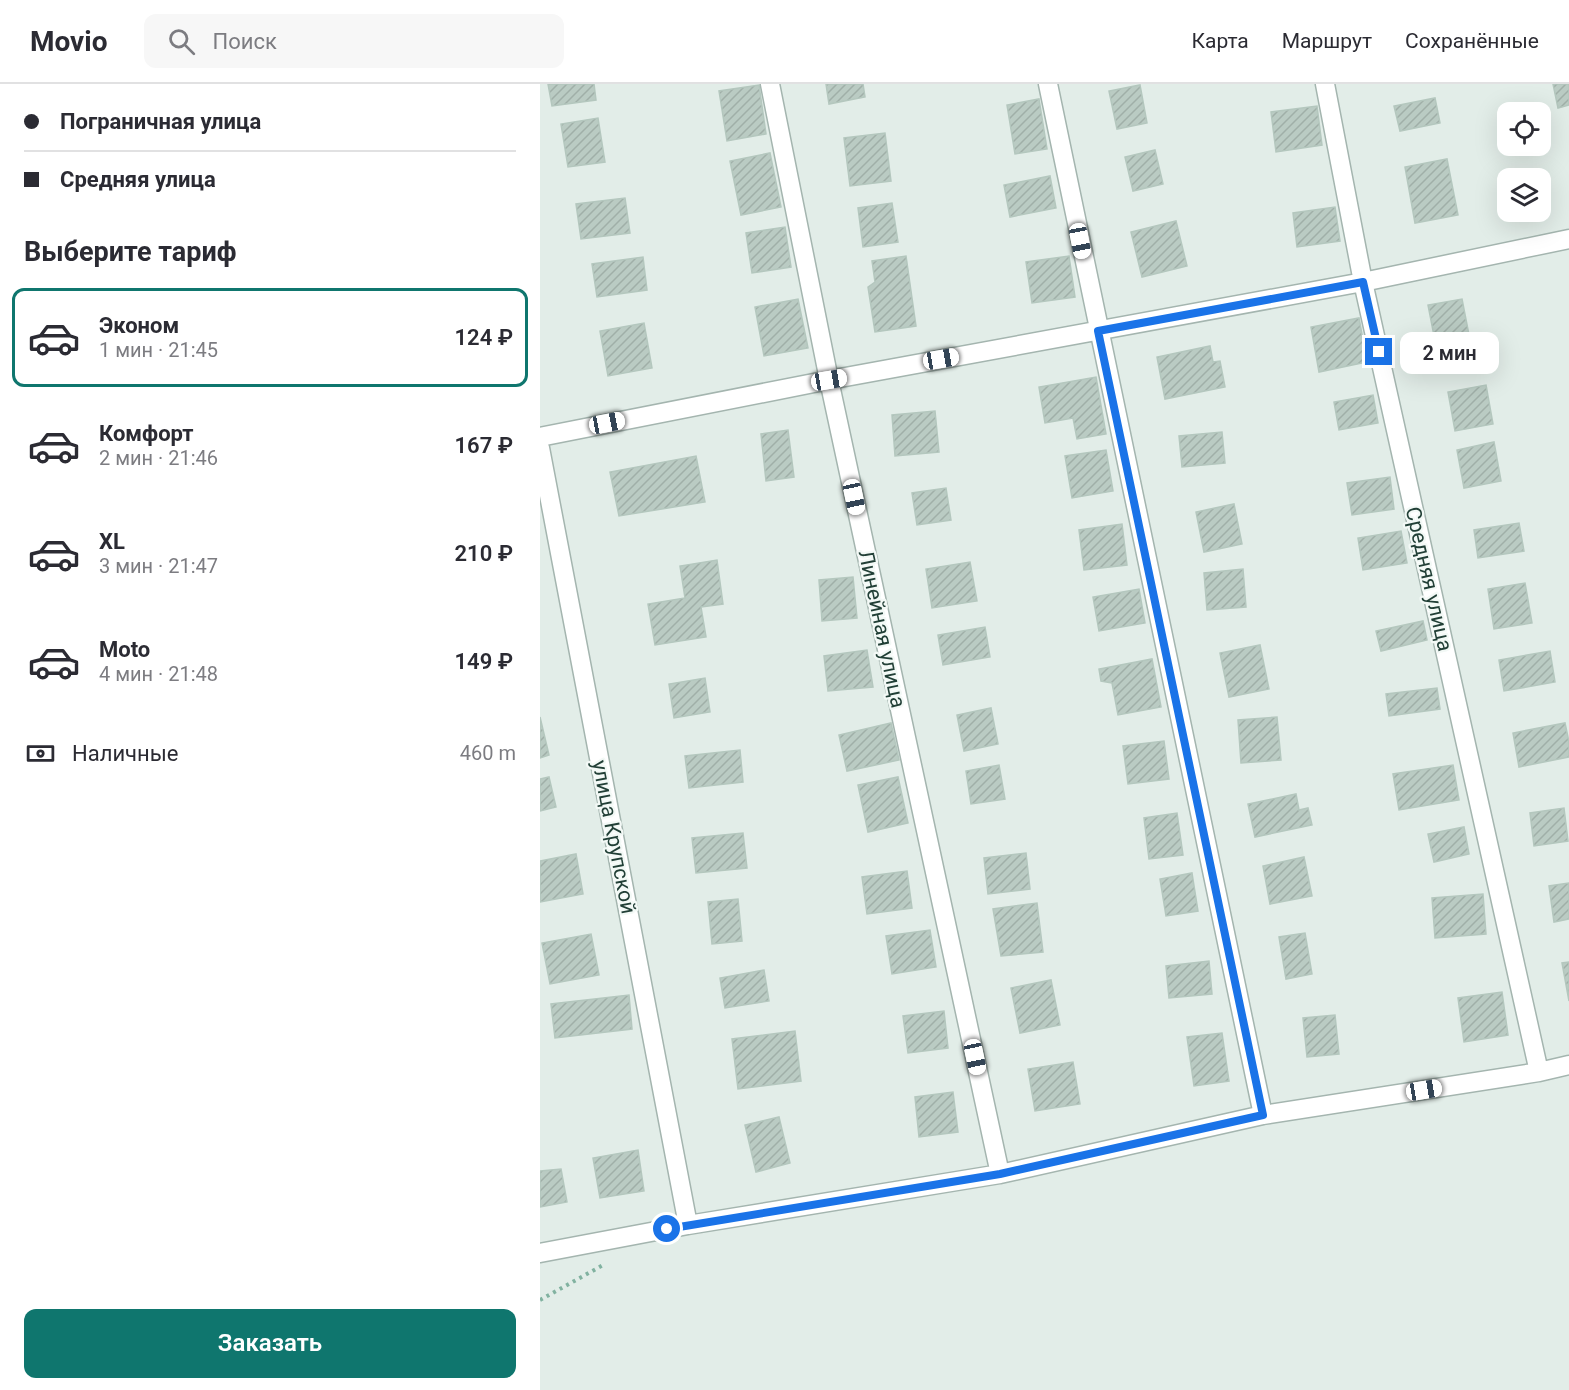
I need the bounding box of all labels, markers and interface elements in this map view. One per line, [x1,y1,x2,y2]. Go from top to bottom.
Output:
search box [144,14,564,68]
text: Movio [30,25,108,58]
icon: search [165,25,198,58]
text: Поиск [213,29,277,54]
text: Карта [1192,29,1249,53]
text: Маршрут [1282,29,1372,53]
text: Сохранённые [1405,29,1539,53]
map controls [1497,102,1551,222]
button: locate [1497,102,1551,156]
text: Пограничная улица [60,109,261,134]
text: Средняя улица [60,167,216,192]
button: layers [1497,168,1551,222]
car [1068,222,1092,260]
text: Выберите тариф [24,236,236,268]
icon: car [27,311,81,365]
text: Эконом [99,313,179,338]
text: 124 ₽ [455,325,513,350]
callout: 2 мин [1400,331,1499,373]
text: 1 мин · 21:45 [99,338,218,362]
route end [1365,338,1392,365]
text: 2 мин [1422,341,1477,365]
car [922,347,960,371]
car [810,368,848,392]
car [588,411,626,435]
icon: car [27,419,81,473]
text: Комфорт [99,421,194,446]
text: 167 ₽ [455,433,513,458]
text: 2 мин · 21:46 [99,446,218,470]
car [841,478,867,516]
street label: Средняя улица [1401,505,1457,653]
icon: car [27,527,81,581]
text: XL [99,529,125,554]
text: 210 ₽ [455,541,513,566]
street label: Линейная улица [854,548,910,710]
text: 3 мин · 21:47 [99,554,218,578]
icon: car [27,635,81,689]
text: Moto [99,637,150,662]
text: 149 ₽ [455,649,513,674]
text: 4 мин · 21:48 [99,662,218,686]
icon: cash [24,737,57,770]
text: Наличные [72,741,178,766]
text: 460 m [460,741,516,765]
street label: улица Крупской [587,758,641,916]
car [962,1038,988,1076]
car [1405,1078,1443,1102]
route start [653,1215,680,1242]
button: Заказать [24,1309,516,1378]

